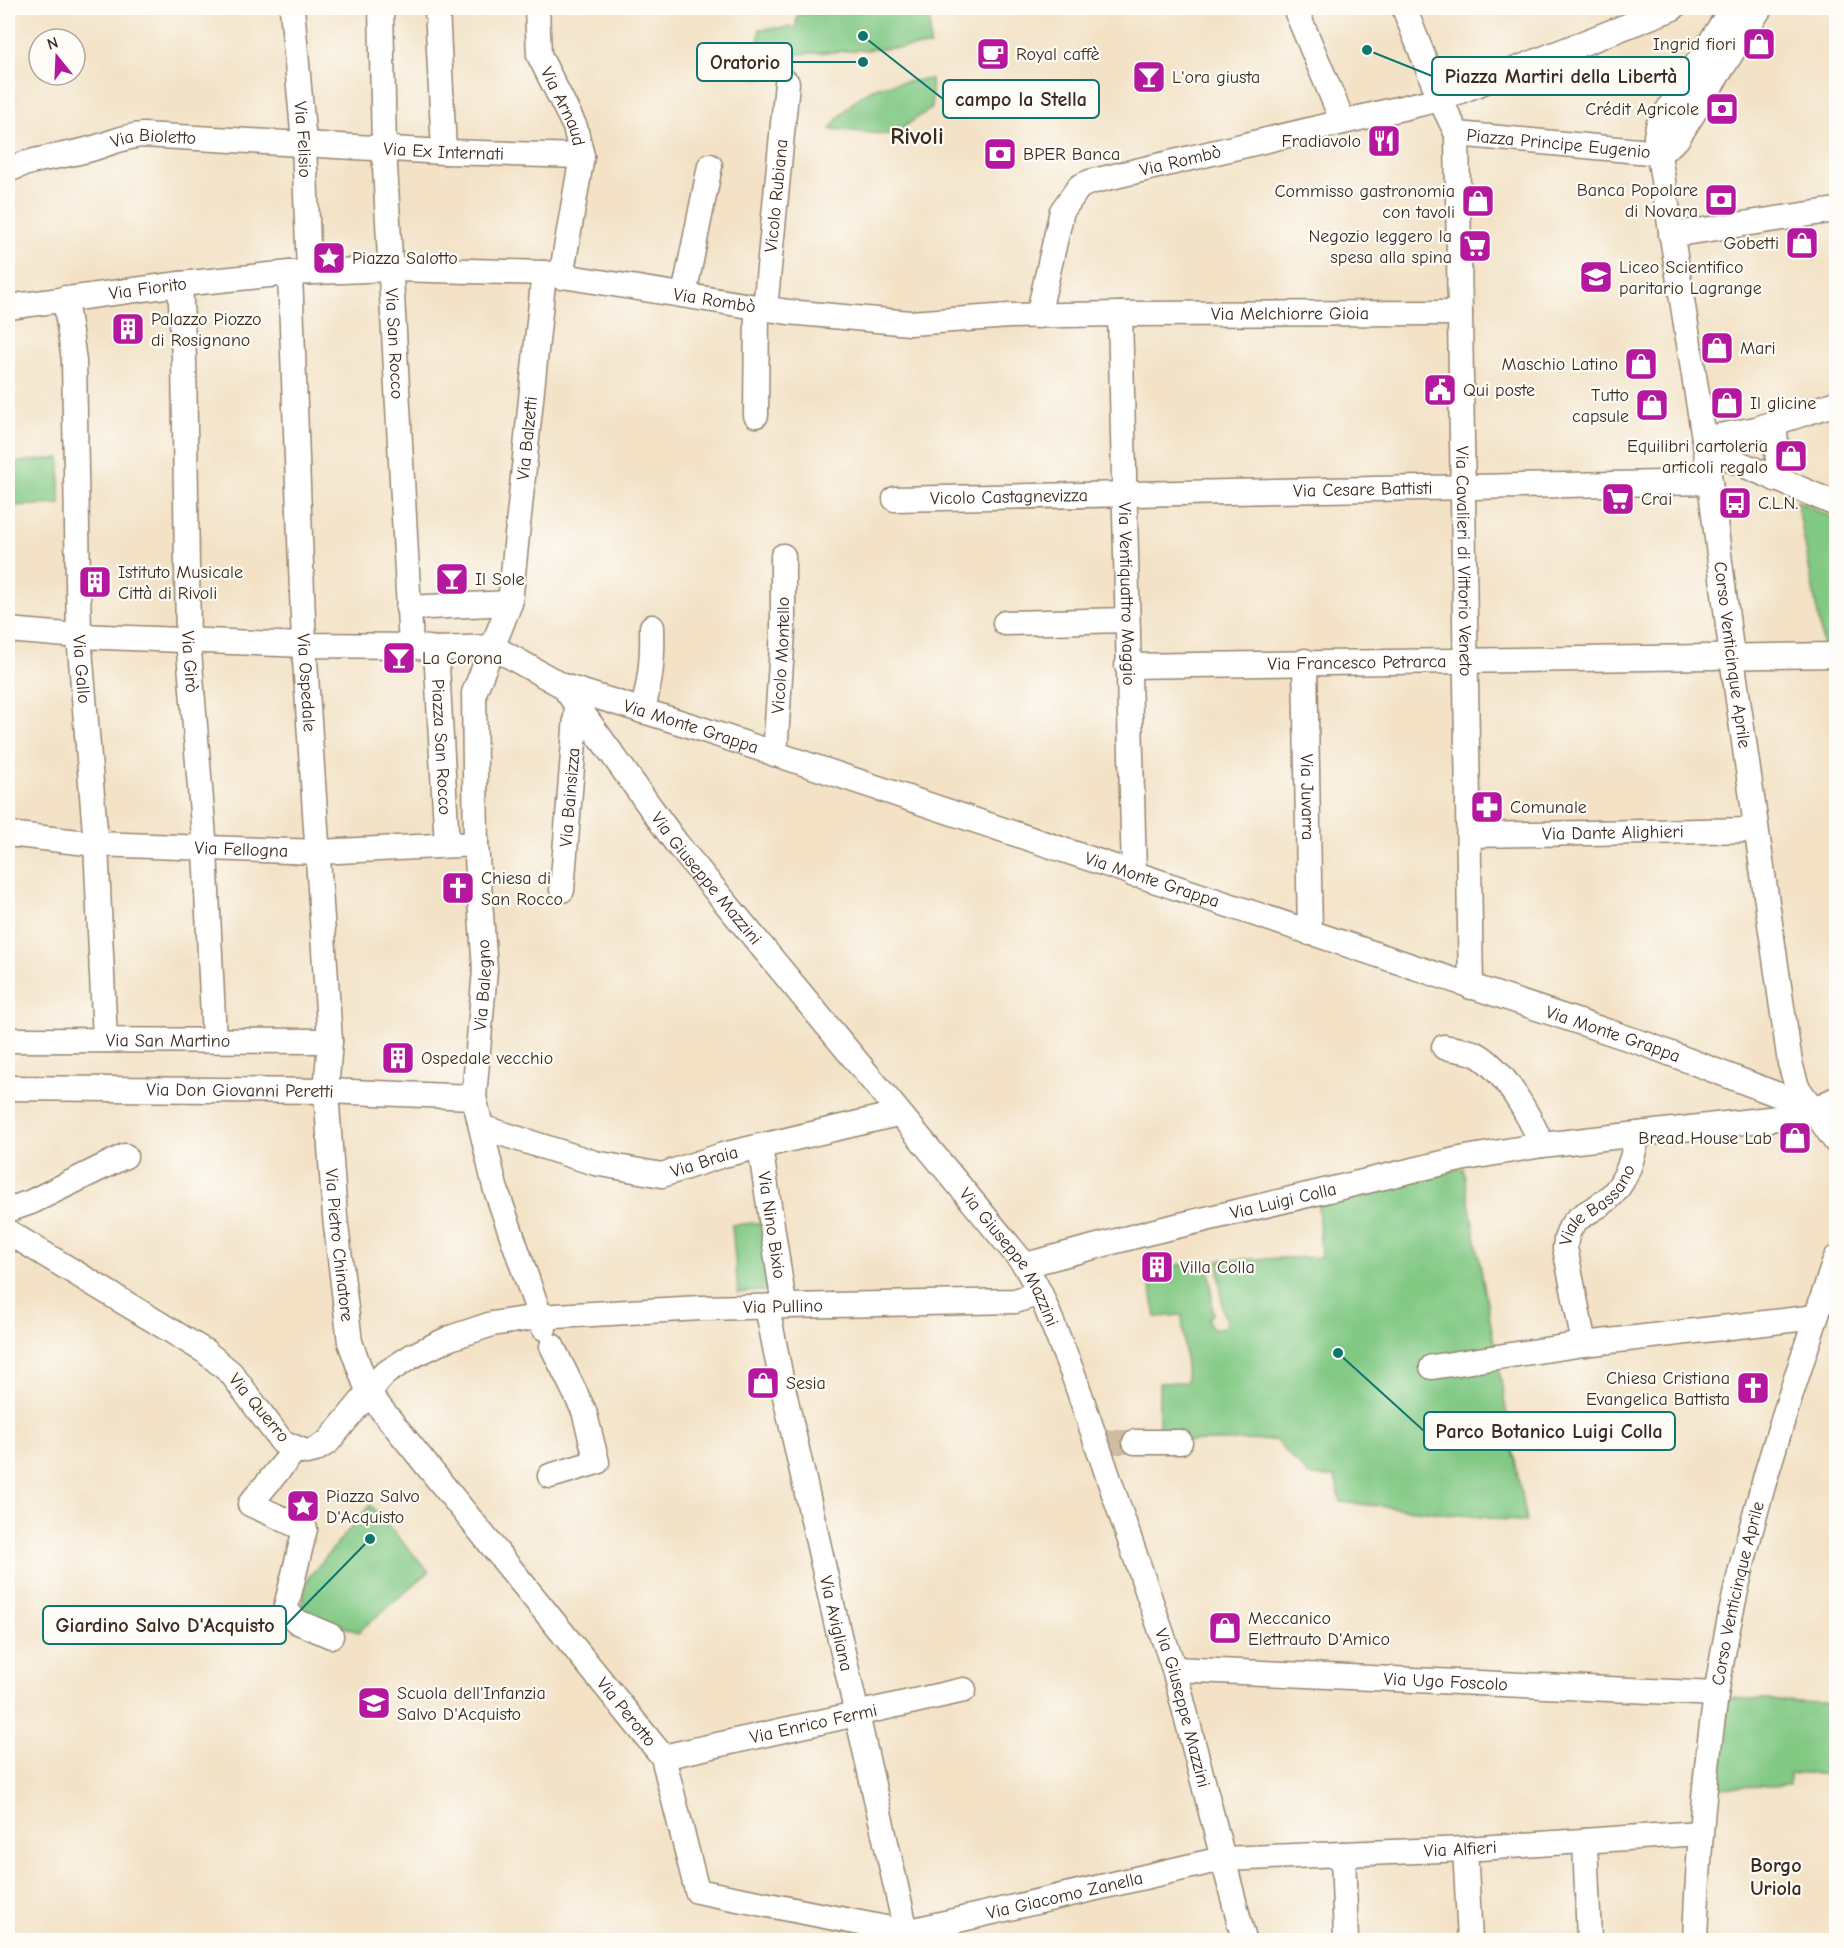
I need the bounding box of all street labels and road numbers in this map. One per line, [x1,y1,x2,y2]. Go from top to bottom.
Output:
street label: Via Arnaud [536,63,590,148]
street label: Via Felisio [290,100,316,178]
street label: Via Bioletto [108,124,197,152]
street label: Piazza Principe Eugenio [1466,124,1652,163]
street label: Via Ex Internati [383,138,504,164]
street label: Vicolo Rubiana [760,138,792,253]
street label: Via Rombò [1137,141,1223,180]
street label: Via Fiorito [107,273,188,304]
street label: Via Rombò [672,283,757,317]
street label: Via San Rocco [381,288,408,400]
street label: Via Melchiorre Gioia [1211,303,1369,324]
street label: Via Balzetti [512,395,542,481]
street label: Via Cavalieri di Vittorio Veneto [1452,446,1476,677]
street label: Via Cesare Battisti [1293,477,1433,501]
street label: Vicolo Castagnevizza [930,484,1088,509]
street label: Via Ventiquattro Maggio [1114,502,1140,686]
street label: Corso Venticinque Aprile [1710,560,1755,750]
street label: Vicolo Montello [767,597,794,714]
street label: Via Girò [177,631,203,694]
street label: Via Ospedale [293,633,320,733]
street label: Via Gallo [68,634,95,704]
street label: Via Francesco Petrarca [1267,651,1447,674]
street label: Piazza San Rocco [427,678,456,815]
street label: Via Monte Grappa [621,695,761,758]
street label: Via Bainsizza [555,747,584,848]
street label: Via Juvarra [1296,754,1319,840]
street label: Via Giuseppe Mazzini [647,808,766,949]
street label: Via Dante Alighieri [1542,821,1684,844]
street label: Via Fellogna [194,837,289,861]
street label: Via Monte Grappa [1082,847,1222,912]
street label: Via Balegno [469,939,496,1032]
street label: Via Monte Grappa [1543,1001,1683,1067]
street label: Via San Martino [106,1030,230,1051]
street label: Via Don Giovanni Peretti [146,1079,334,1102]
street label: Via Braia [668,1141,740,1182]
street label: Viale Bassano [1555,1161,1639,1247]
street label: Via Pietro Chinatore [321,1168,358,1323]
street label: Via Nino Bixio [754,1170,790,1280]
street label: Via Luigi Colla [1228,1178,1338,1223]
street label: Via Giuseppe Mazzini [955,1183,1063,1330]
street label: Via Pullino [743,1295,823,1318]
street label: Via Querro [224,1369,294,1447]
street label: Corso Venticinque Aprile [1707,1499,1769,1687]
street label: Via Avigliana [815,1574,857,1673]
street label: Via Giuseppe Mazzini [1150,1626,1215,1790]
street label: Via Ugo Foscolo [1383,1668,1508,1695]
street label: Via Perotto [592,1673,661,1751]
street label: Via Enrico Fermi [748,1699,879,1748]
street label: Via Alfieri [1423,1836,1497,1861]
street label: Via Giacomo Zanella [984,1867,1145,1924]

